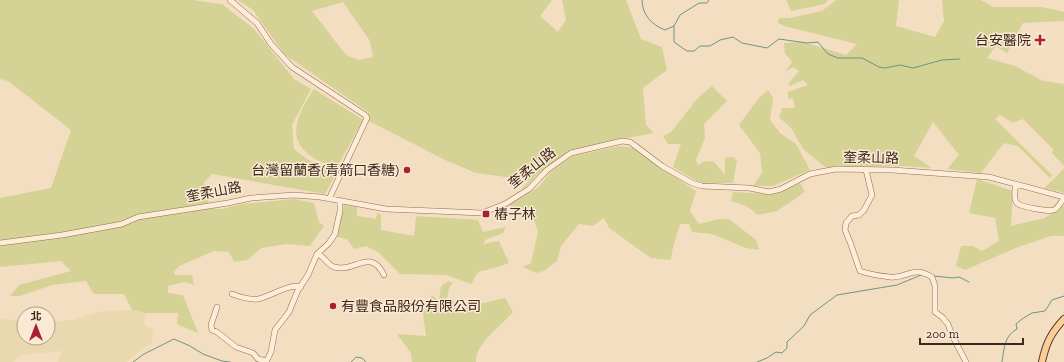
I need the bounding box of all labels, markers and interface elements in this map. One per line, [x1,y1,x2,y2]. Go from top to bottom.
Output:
place label: 台安醫院 [975,32,1031,49]
marker: 台安醫院 [1034,34,1046,46]
street label: 奎柔山路 [505,144,559,192]
street label: 奎柔山路 [843,149,899,167]
place label: 台灣留蘭香(青箭口香糖) [251,162,399,179]
marker: 台灣留蘭香(青箭口香糖) [402,165,412,175]
street label: 奎柔山路 [185,178,243,206]
place label: 樁子林 [494,206,536,223]
marker: 樁子林 [481,209,491,219]
place label: 有豐食品股份有限公司 [341,298,481,315]
marker: 有豐食品股份有限公司 [328,301,338,311]
north arrow [16,306,56,346]
text: 北 [31,310,42,323]
scale bar [920,320,1023,346]
text: 200 m [926,327,960,341]

